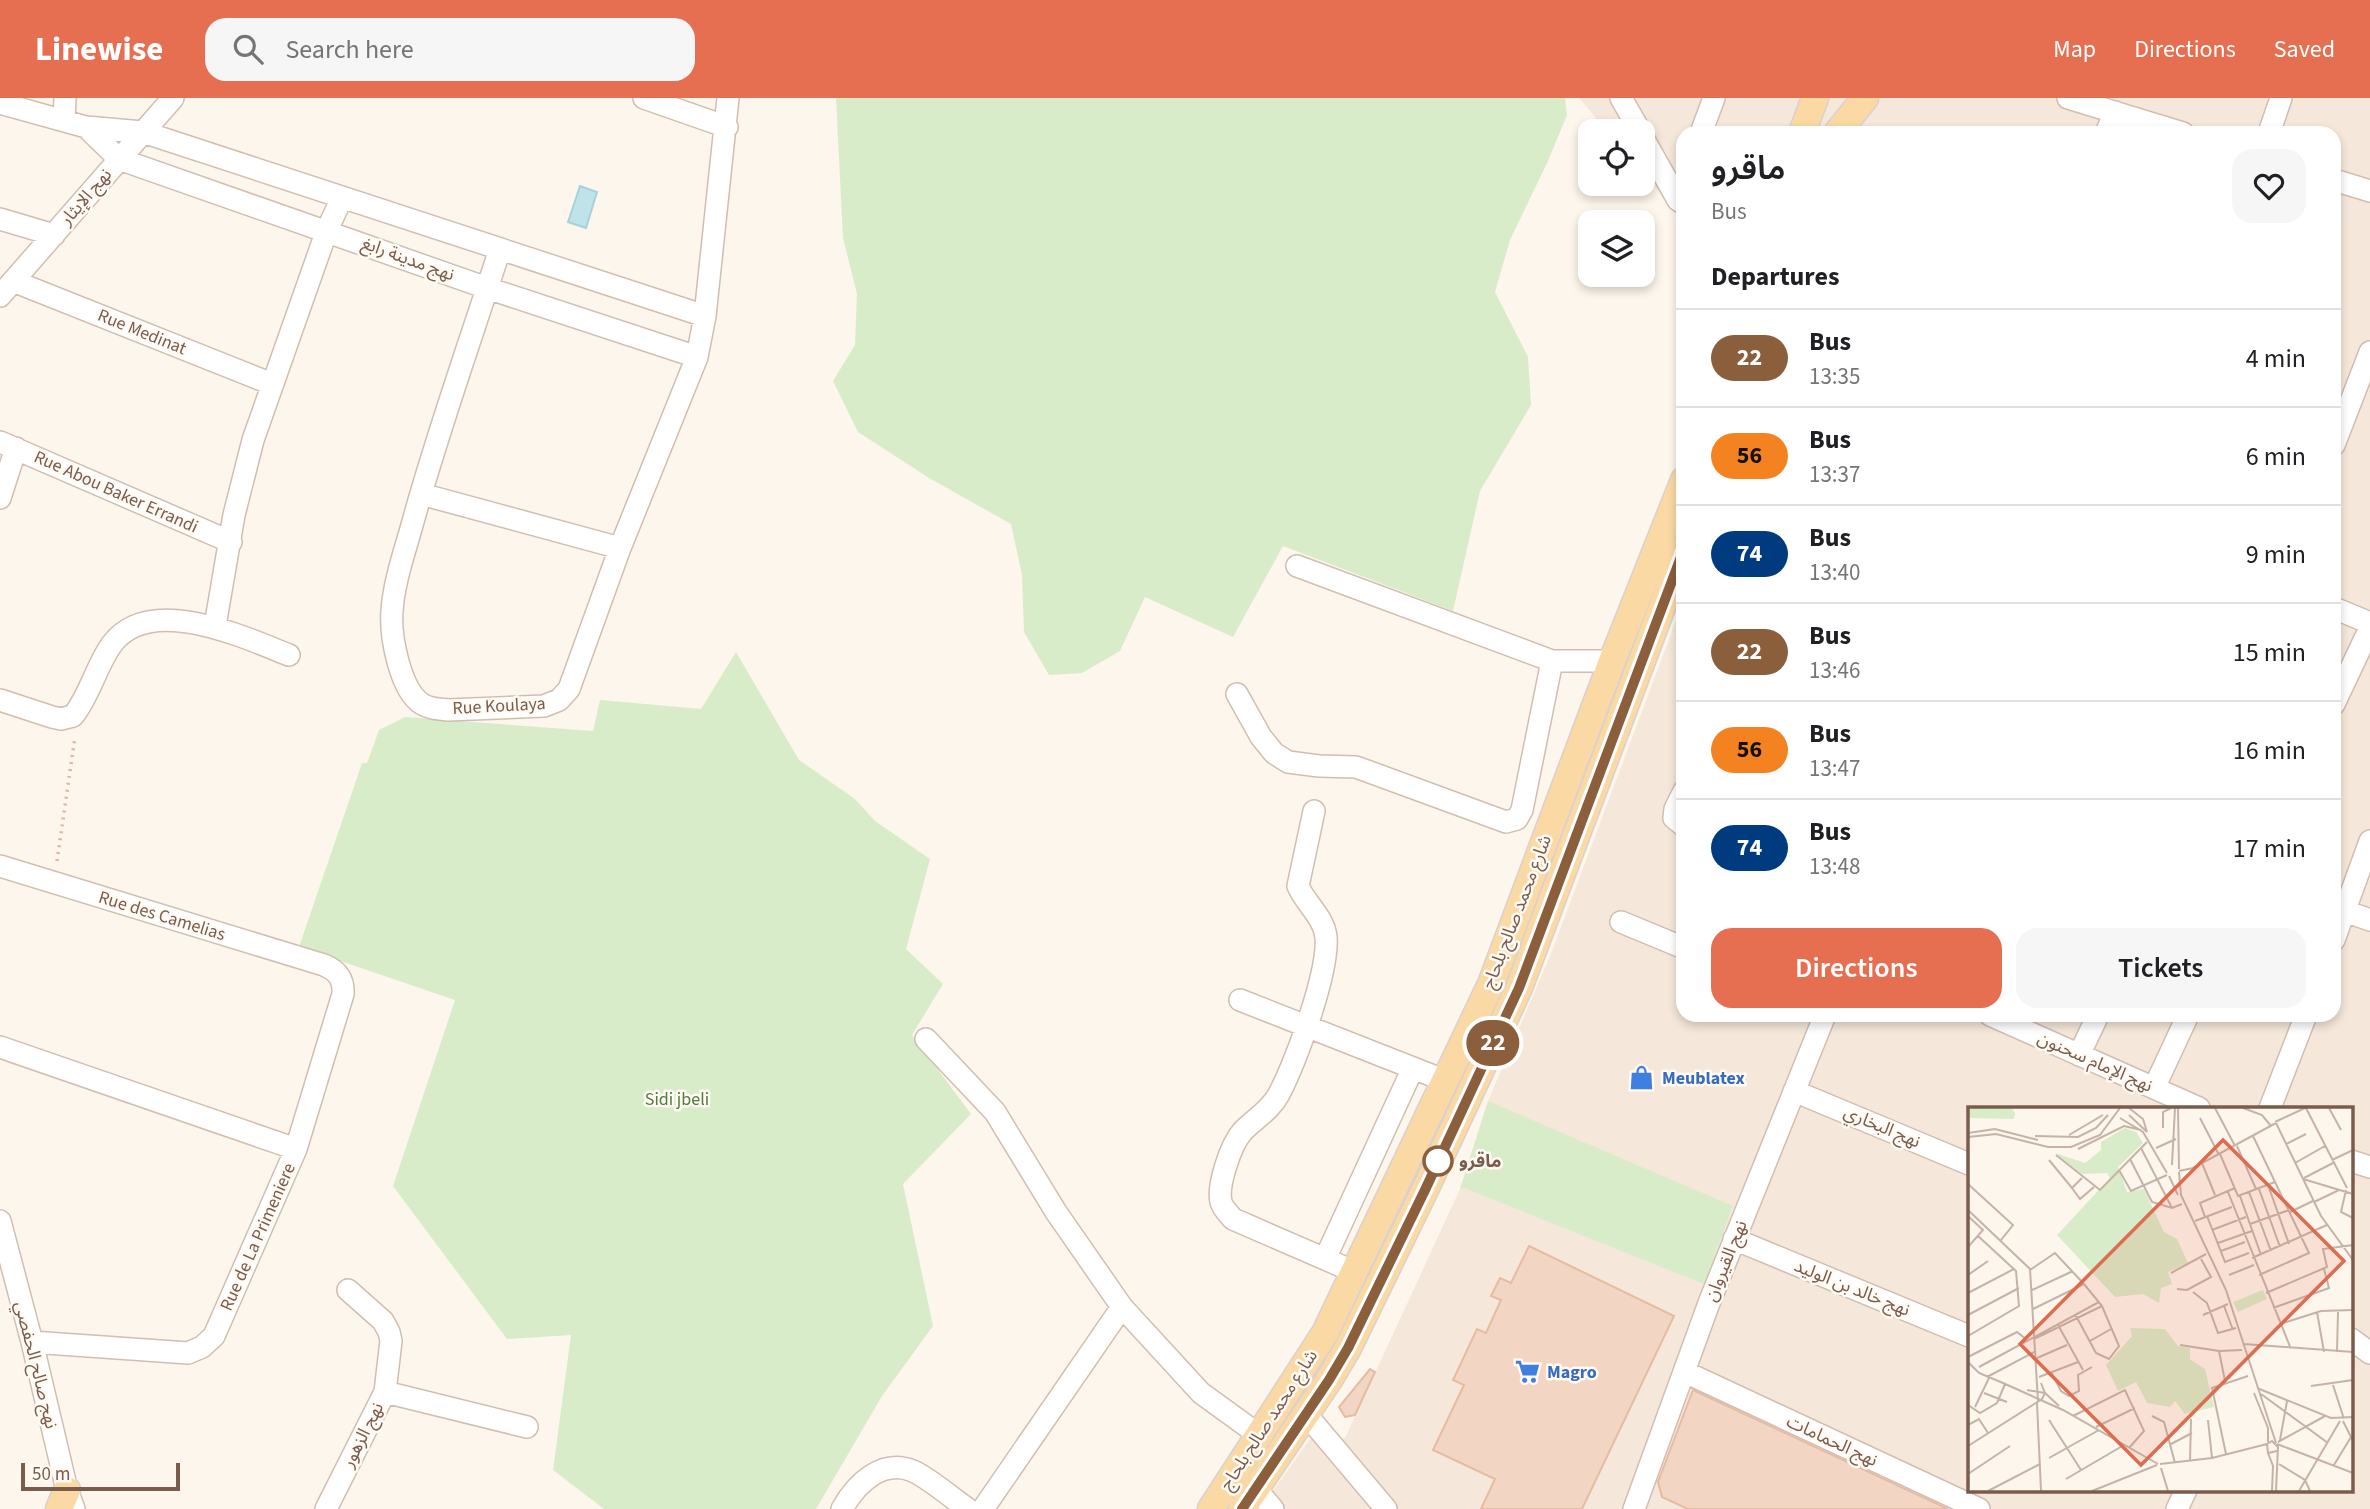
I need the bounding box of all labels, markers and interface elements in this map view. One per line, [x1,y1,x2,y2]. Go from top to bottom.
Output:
search box [205,18,695,81]
text: Linewise [35,26,163,73]
icon: search [229,30,267,68]
text: Search here [285,31,414,68]
text: Map [2053,32,2096,67]
text: Directions [2134,32,2236,67]
text: Saved [2274,32,2335,67]
map controls [1578,119,1655,287]
button: locate [1578,119,1655,196]
text: ماقرو [1711,145,1786,192]
button: heart [2232,149,2306,223]
street label: نهج الإيثار [54,163,118,232]
text: Bus [1711,195,1747,228]
button: layers [1578,210,1655,287]
street label: نهج مدينة رابغ [358,231,458,288]
text: Departures [1711,258,1839,295]
street label: Rue Medinat [94,303,190,361]
text: Bus [1809,323,1851,360]
text: 22 [1737,340,1762,375]
text: 4 min [2246,340,2306,377]
text: 13:35 [1809,360,1860,393]
text: Bus [1809,421,1851,458]
text: 56 [1737,438,1762,473]
text: 6 min [2246,438,2306,475]
street label: Rue Abou Baker Errandi [30,445,202,539]
text: 13:37 [1809,458,1860,491]
text: Bus [1809,519,1851,556]
text: 74 [1737,536,1762,571]
text: 9 min [2246,536,2306,573]
text: 13:40 [1809,556,1860,589]
text: Bus [1809,617,1851,654]
text: 22 [1737,634,1762,669]
text: 15 min [2233,634,2306,671]
text: 13:46 [1809,654,1860,687]
street label: Rue Koulaya [452,691,546,721]
text: Bus [1809,715,1851,752]
text: 56 [1737,732,1762,767]
text: 16 min [2233,732,2306,769]
text: 13:47 [1809,752,1860,785]
text: Bus [1809,813,1851,850]
text: 74 [1737,830,1762,865]
text: 17 min [2233,830,2306,867]
street label: شارع محمد صالح بلحاج [1476,831,1559,993]
text: 13:48 [1809,850,1860,883]
street label: Rue des Camelias [95,885,229,947]
button: Directions [1711,928,2002,1008]
button: Tickets [2016,928,2306,1008]
line badge: 22 [1462,1020,1524,1066]
text: 22 [1480,1025,1506,1060]
street label: نهج الإمام سحنون [2033,1025,2157,1099]
shop icon: Meublatex [1628,1064,1656,1092]
place label: Meublatex [1662,1066,1745,1091]
park label: Sidi jbeli [645,1087,709,1112]
street label: نهج البخاري [1840,1100,1924,1155]
inset map [1968,1107,2352,1492]
marker: ماقرو [1423,1146,1453,1176]
place label: ماقرو [1459,1149,1501,1174]
street label: Rue de La Primeniere [214,1159,302,1315]
street label: نهج القيروان [1698,1217,1754,1305]
street label: نهج خالد بن الوليد [1790,1253,1914,1323]
street label: نهج صالح الحفصي [8,1299,64,1431]
street label: شارع محمد صالح بلحاج [1214,1345,1325,1496]
supermarket icon: Magro [1513,1358,1541,1386]
place label: Magro [1547,1360,1597,1385]
street label: نهج الزهور [336,1398,390,1473]
street label: نهج الحمامات [1782,1409,1882,1473]
scale bar [21,1460,180,1492]
text: 50 m [32,1461,70,1488]

